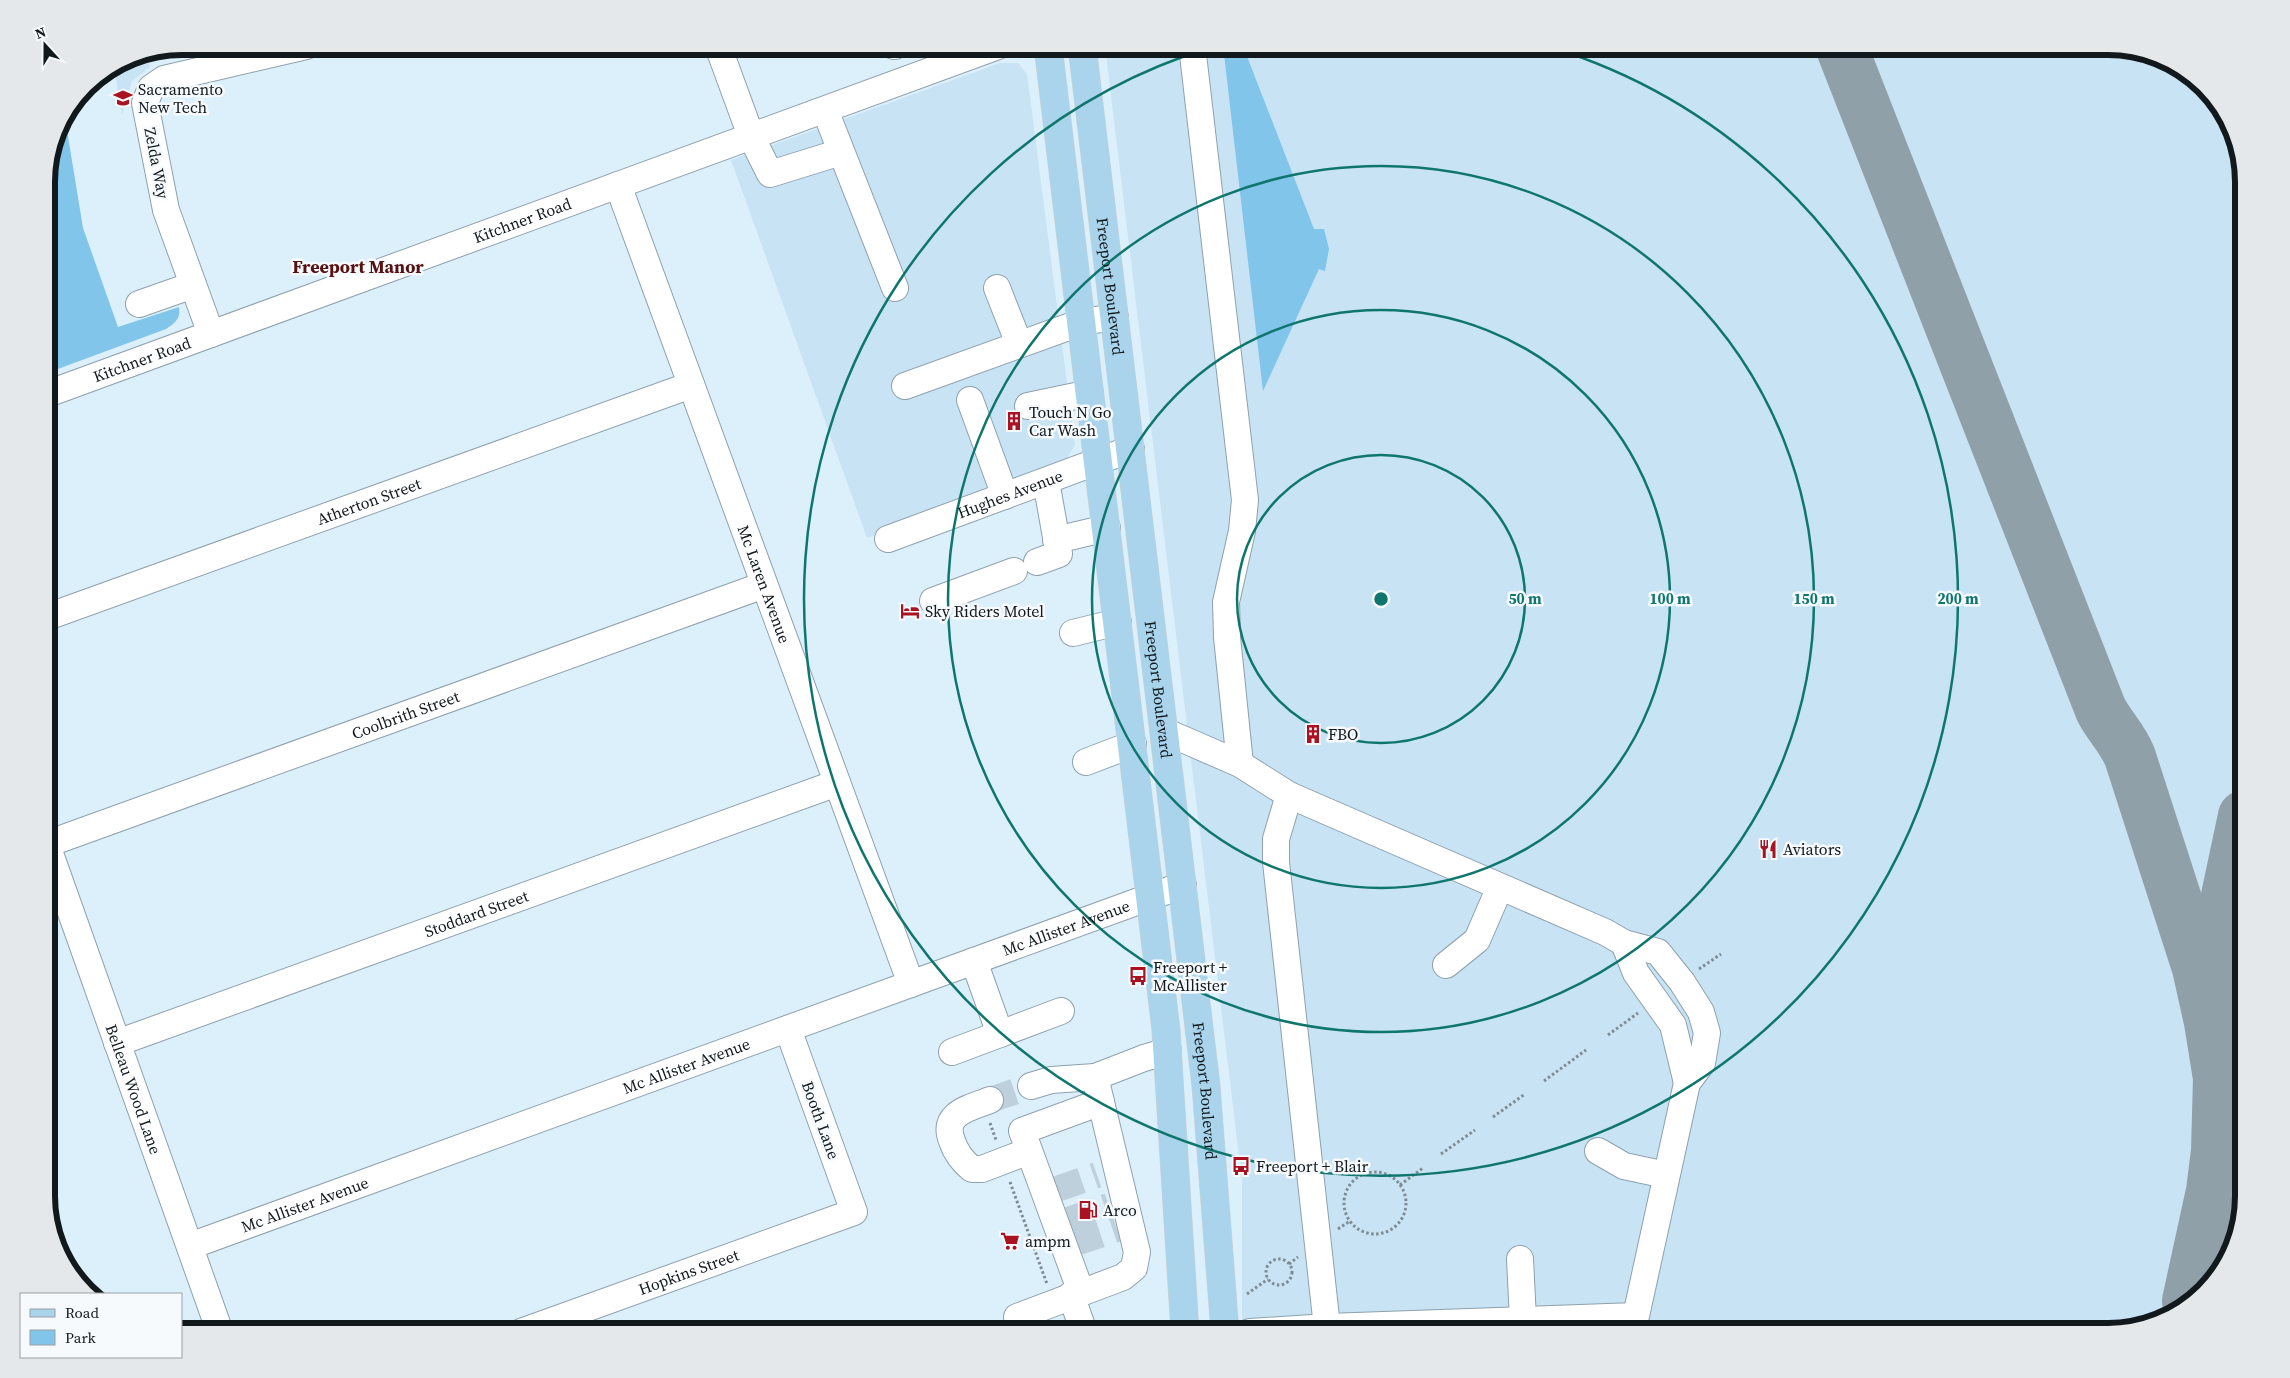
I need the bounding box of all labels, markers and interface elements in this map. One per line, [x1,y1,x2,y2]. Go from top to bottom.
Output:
north arrow [20,20,70,70]
text: N [32,22,49,44]
place label: Sacramento New Tech [138,78,223,118]
school or university icon: Sacramento New Tech [112,87,134,109]
street label: Zelda Way [139,125,175,201]
street label: Kitchner Road [470,192,574,248]
street label: Freeport Boulevard [1092,216,1130,356]
district label: Freeport Manor [292,254,424,279]
street label: Kitchner Road [90,331,194,387]
place label: Touch N Go Car Wash [1029,401,1112,441]
building icon: Touch N Go Car Wash [1003,410,1025,432]
street label: Hughes Avenue [954,464,1066,523]
street label: Atherton Street [314,472,425,530]
street label: Mc Laren Avenue [733,522,796,646]
text: 50 m [1508,588,1542,609]
text: 100 m [1649,588,1691,609]
text: 150 m [1793,588,1835,609]
text: 200 m [1937,588,1979,609]
centre of rings [1372,590,1390,608]
hotel icon: Sky Riders Motel [899,600,921,622]
place label: Sky Riders Motel [925,600,1044,622]
street label: Freeport Boulevard [1140,619,1178,759]
street label: Coolbrith Street [348,685,463,744]
building icon: FBO [1302,723,1324,745]
place label: FBO [1328,723,1358,745]
restaurant icon: Aviators [1757,838,1779,860]
place label: Aviators [1783,838,1841,860]
street label: Stoddard Street [421,884,532,942]
street label: Mc Allister Avenue [999,894,1133,961]
place label: Freeport + McAllister [1153,956,1228,996]
bus stop icon: Freeport + McAllister [1127,965,1149,987]
street label: Belleau Wood Lane [100,1021,167,1157]
street label: Freeport Boulevard [1187,1021,1223,1160]
street label: Mc Allister Avenue [619,1032,753,1099]
street label: Booth Lane [797,1078,845,1162]
bus stop icon: Freeport + Blair [1230,1155,1252,1177]
place label: Freeport + Blair [1256,1155,1368,1177]
street label: Mc Allister Avenue [238,1171,371,1238]
fuel station icon: Arco [1077,1199,1099,1221]
place label: Arco [1103,1199,1137,1221]
supermarket icon: ampm [999,1230,1021,1252]
place label: ampm [1025,1230,1071,1252]
street label: Hopkins Street [635,1243,743,1300]
legend [20,1293,182,1358]
text: Road [65,1302,99,1323]
text: Park [65,1327,97,1348]

